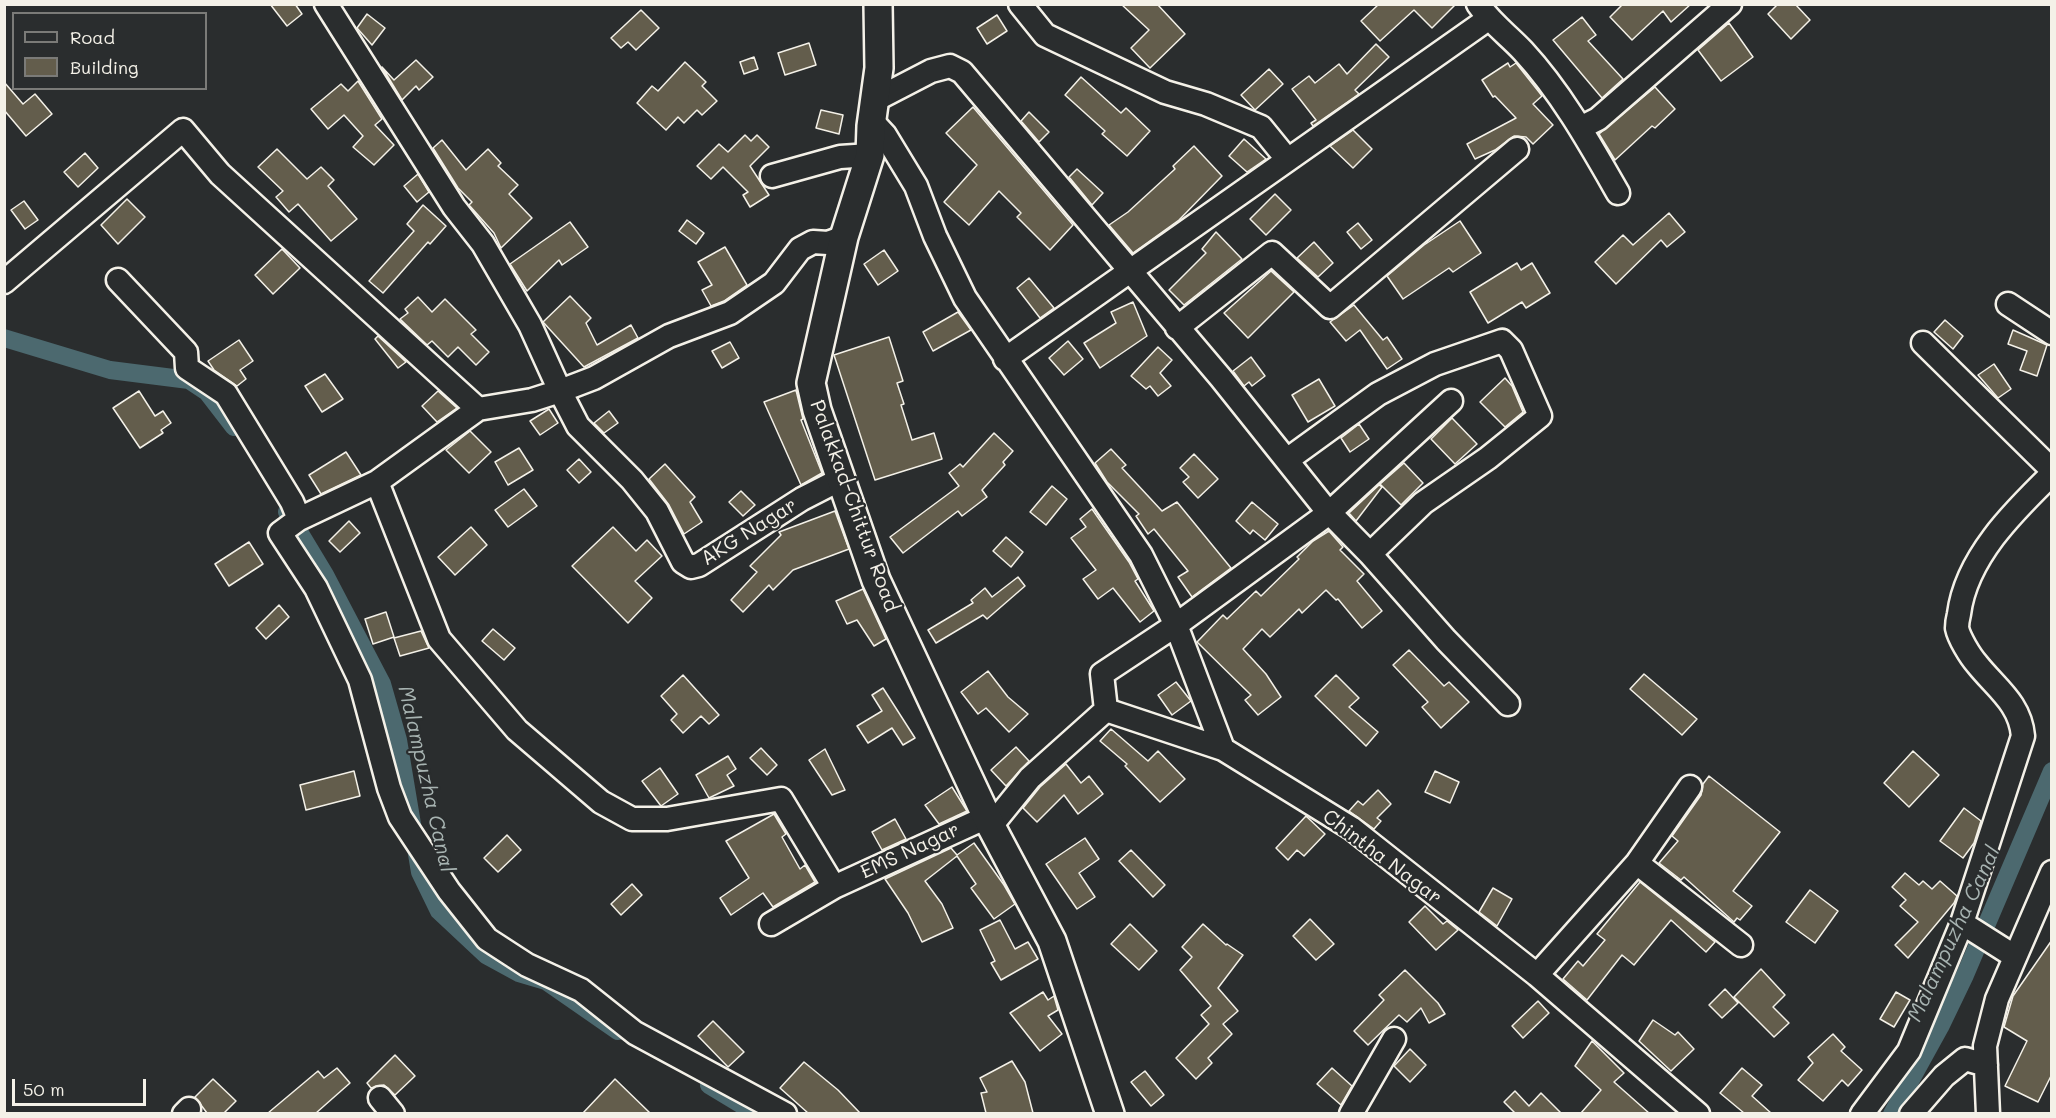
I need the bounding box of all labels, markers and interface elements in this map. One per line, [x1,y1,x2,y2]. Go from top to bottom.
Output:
legend [12,12,207,90]
text: Road [70,25,115,49]
text: Building [70,55,138,79]
street label: Palakkad-Chittur Road [805,397,903,615]
street label: AKG Nagar [697,493,801,571]
water label: Malampuzha Canal [392,683,460,875]
street label: Chintha Nagar [1318,804,1446,910]
street label: EMS Nagar [857,818,963,884]
water label: Malampuzha Canal [1902,842,2006,1026]
scale bar [15,1067,148,1105]
text: 50 m [23,1077,65,1101]

